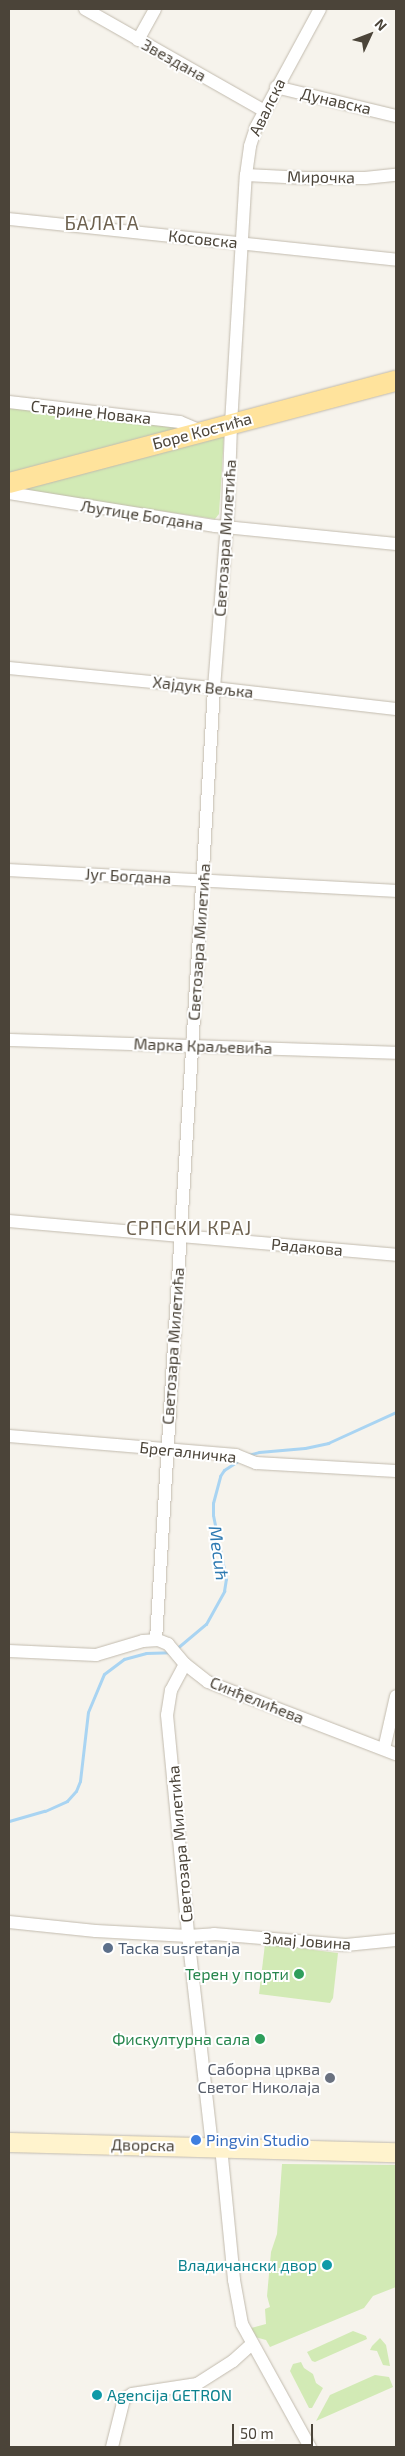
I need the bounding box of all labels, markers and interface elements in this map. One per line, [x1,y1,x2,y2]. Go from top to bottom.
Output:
north arrow [345,10,395,60]
text: N [372,15,391,34]
street label: Звездана [139,35,209,85]
street label: Авалска [245,75,289,139]
street label: Дунавска [299,84,373,118]
street label: Мирочка [287,167,355,187]
district label: БАЛАТА [64,212,140,234]
street label: Косовска [167,226,239,252]
street label: Старине Новака [30,396,152,428]
street label: Боре Костића [150,409,254,453]
street label: Светозара Милетића [210,459,240,617]
street label: Љутице Богдана [79,496,205,534]
street label: Хајдук Вељка [152,672,254,702]
street label: Светозара Милетића [184,863,214,1021]
street label: Југ Богдана [84,864,172,888]
street label: Марка Краљевића [133,1034,273,1058]
district label: СРПСКИ КРАЈ [125,1217,253,1239]
street label: Радакова [270,1234,344,1260]
street label: Светозара Милетића [158,1267,188,1425]
street label: Брегалничка [139,1437,237,1467]
water label: Месић [204,1524,234,1582]
street label: Синђелићева [207,1672,307,1728]
street label: Светозара Милетића [164,1765,196,1923]
street label: Змај Јовина [262,1928,352,1954]
place label: Tacka susretanja [118,1938,240,1958]
marker: Tacka susretanja [102,1942,114,1954]
place label: Терен у порти [185,1964,289,1984]
marker: Терен у порти [293,1968,305,1980]
place label: Фискултурна сала [112,2029,250,2049]
marker: Фискултурна сала [254,2033,266,2045]
place label: Саборна црква Светог Николаја [198,2059,320,2097]
marker: Саборна црква Светог Николаја [324,2072,336,2084]
place label: Pingvin Studio [206,2130,309,2150]
marker: Pingvin Studio [190,2134,202,2146]
street label: Дворска [111,2135,175,2155]
place label: Владичански двор [178,2255,317,2275]
marker: Владичански двор [321,2259,333,2271]
place label: Agencija GETRON [107,2385,232,2405]
marker: Agencija GETRON [91,2389,103,2401]
scale bar [235,2414,316,2446]
text: 50 m [240,2424,274,2442]

